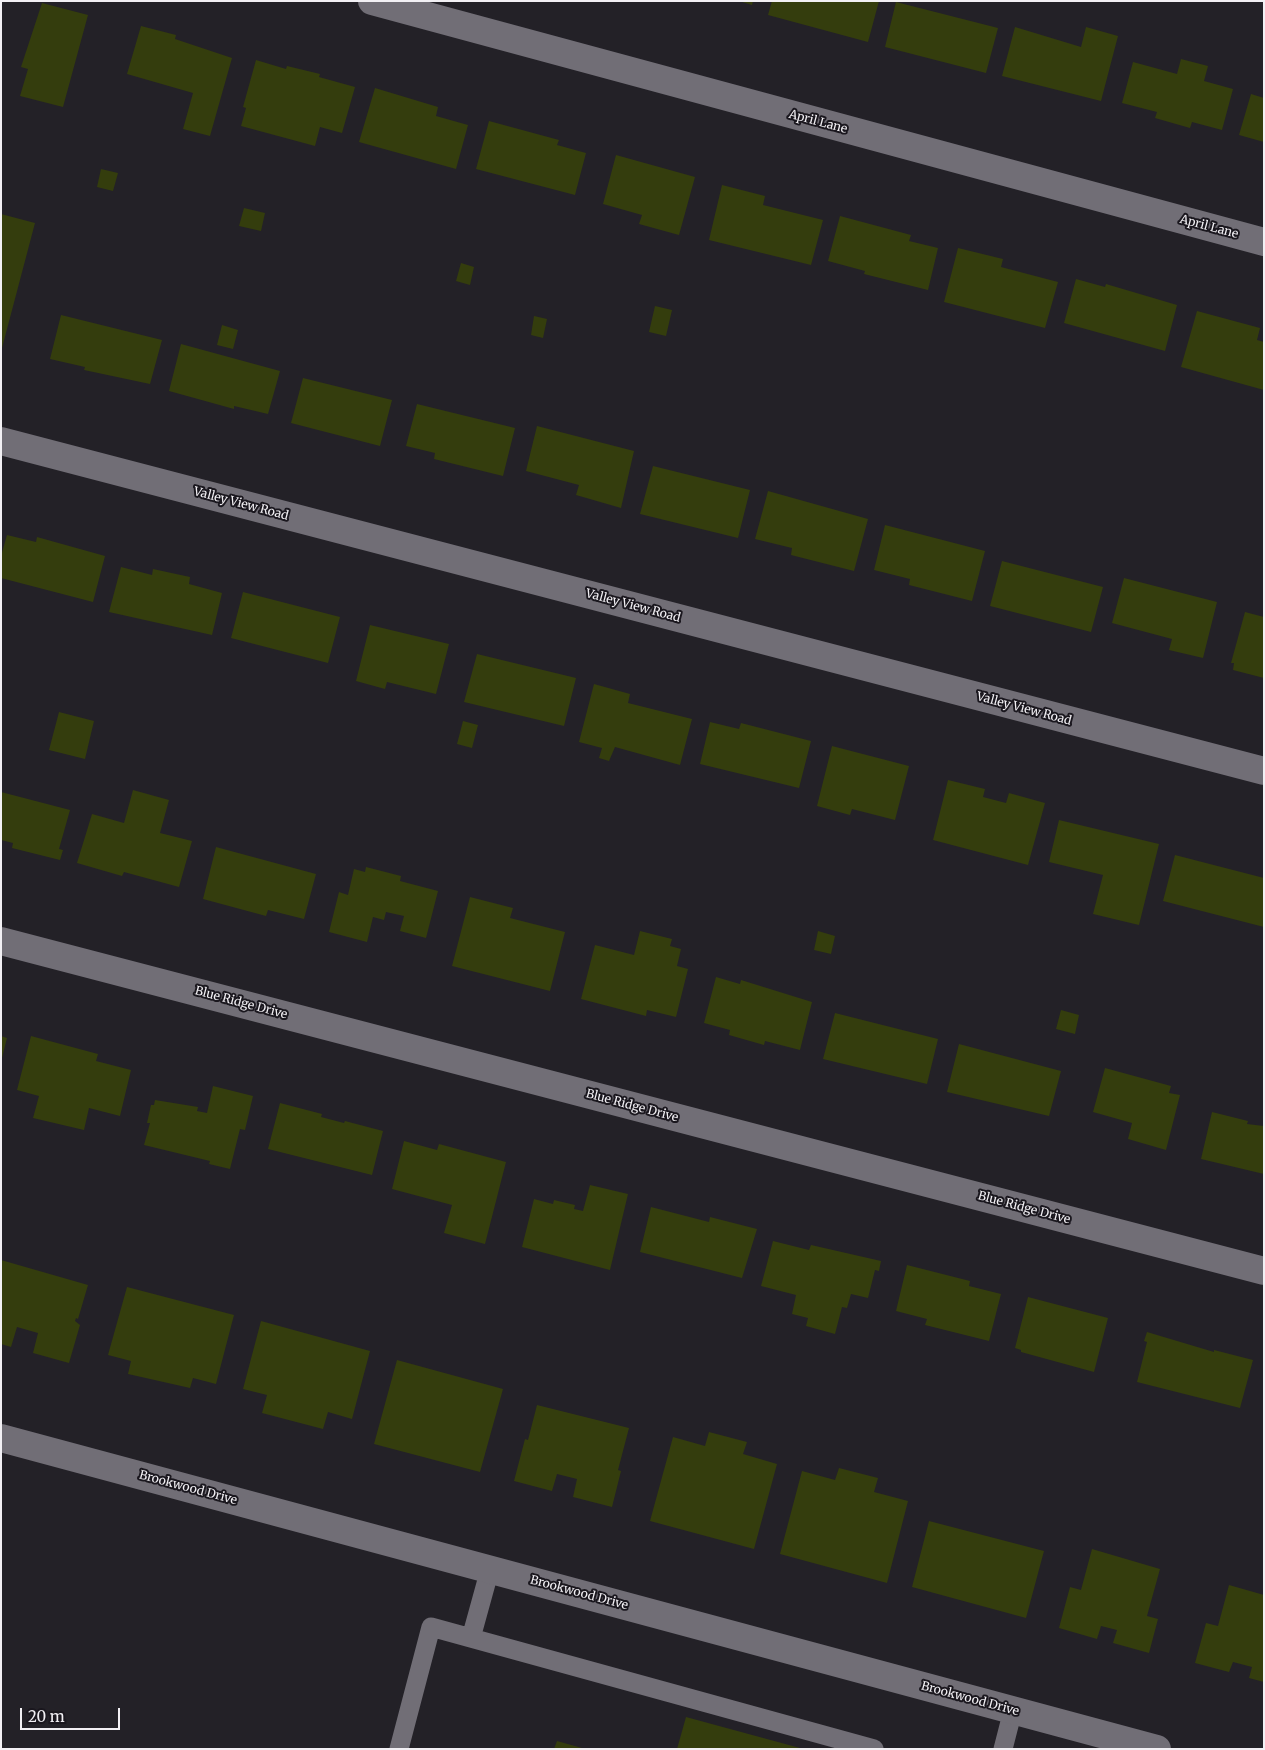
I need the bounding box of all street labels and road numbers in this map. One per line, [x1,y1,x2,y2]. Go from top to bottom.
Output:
street label: April Lane [787,107,849,137]
street label: April Lane [1178,212,1240,242]
street label: Valley View Road [192,484,290,524]
street label: Valley View Road [584,586,682,626]
street label: Valley View Road [975,689,1073,729]
street label: Blue Ridge Drive [193,984,289,1022]
street label: Blue Ridge Drive [584,1087,680,1125]
street label: Blue Ridge Drive [976,1189,1072,1227]
street label: Brookwood Drive [137,1468,239,1508]
street label: Brookwood Drive [528,1573,630,1613]
street label: Brookwood Drive [919,1679,1021,1719]

